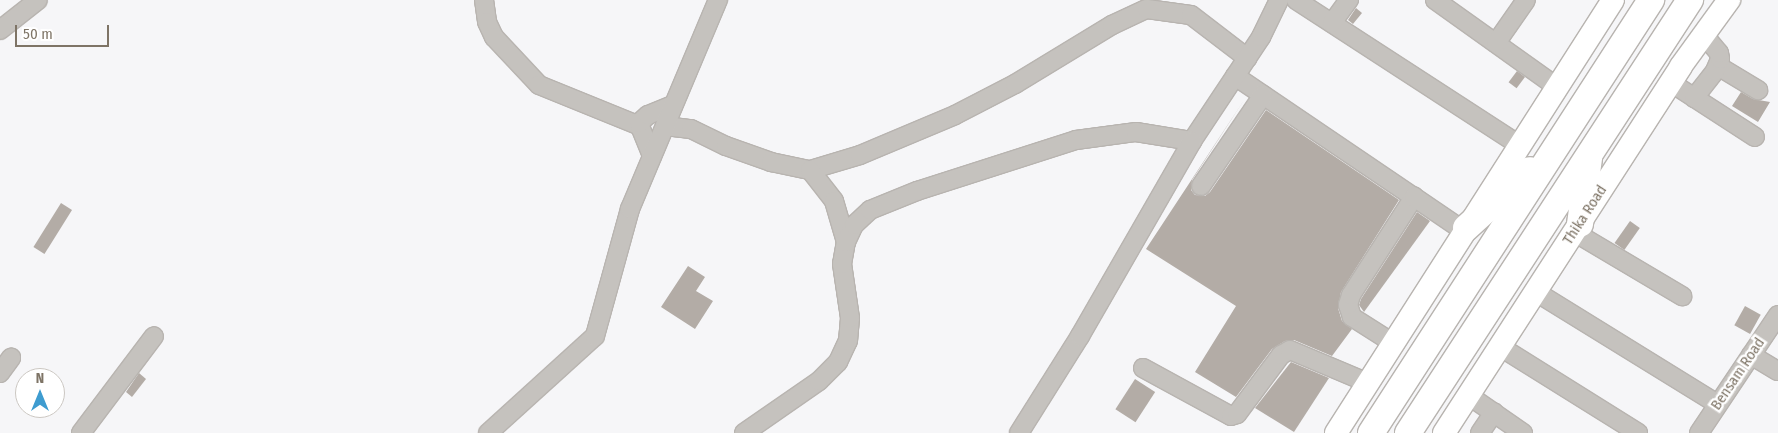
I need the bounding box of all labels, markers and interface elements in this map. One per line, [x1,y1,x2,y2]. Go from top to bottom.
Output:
scale bar [18,15,111,47]
text: 50 m [23,25,53,43]
street label: Thika Road [1559,182,1611,248]
street label: Bensam Road [1707,334,1769,414]
north arrow [15,368,65,418]
text: N [36,370,44,387]

